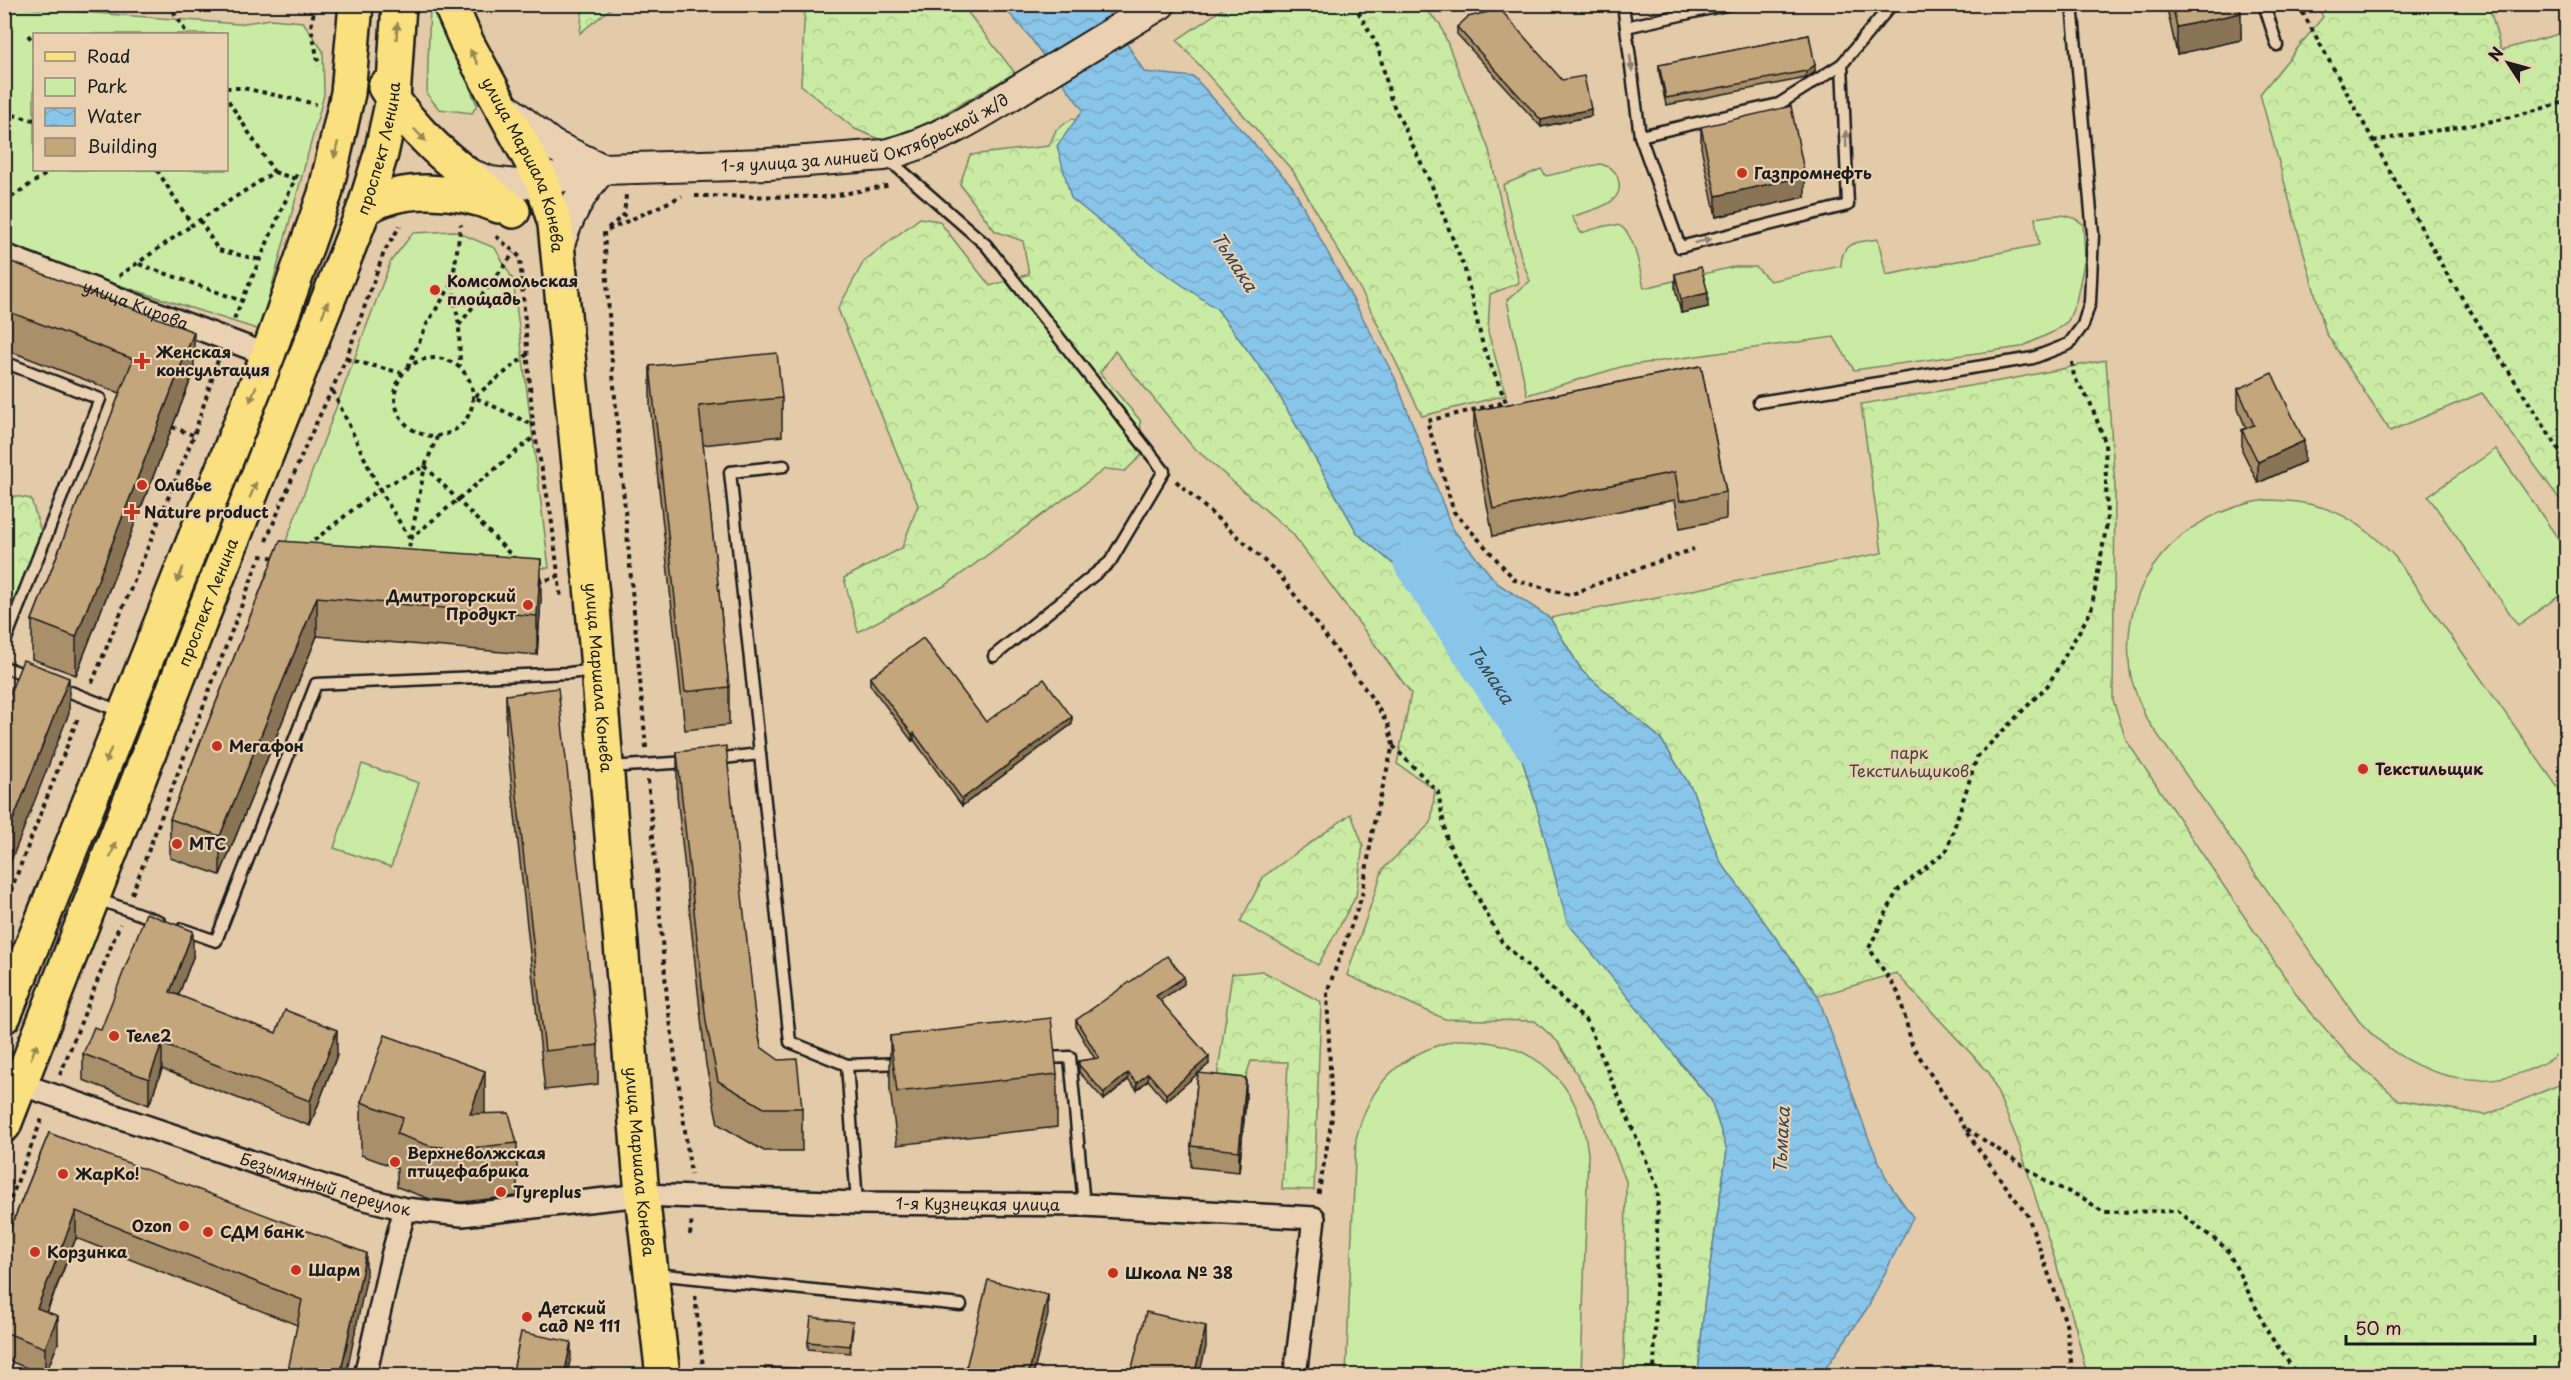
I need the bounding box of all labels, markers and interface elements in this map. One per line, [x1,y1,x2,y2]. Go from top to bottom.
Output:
one-way arrow [392,21,402,40]
legend [33,33,228,171]
north arrow [2478,33,2538,93]
text: N [2482,41,2508,66]
text: Road [87,42,131,69]
one-way arrow [469,48,479,65]
one-way arrow [1626,53,1635,72]
text: Park [87,72,127,99]
street label: улица Маршала Конева [477,72,571,254]
street label: проспект Ленина [350,81,405,218]
street label: 1-я улица за линией Октябрьской ж/д [721,87,1013,176]
text: Water [87,102,142,129]
one-way arrow [413,128,427,142]
one-way arrow [1841,130,1850,149]
text: Building [87,132,157,159]
one-way arrow [331,141,340,160]
place label: Газпромнефть [1754,160,1872,184]
marker: Газпромнефть [1735,166,1749,180]
water label: Тьмака [1206,226,1265,297]
one-way arrow [1694,236,1712,246]
place label: Комсомольская площадь [447,268,578,310]
street label: улица Кирова [80,273,193,335]
marker: Комсомольская площадь [428,283,442,297]
one-way arrow [321,300,330,318]
place label: Женская консультация [155,339,270,381]
marker: Женская консультация [133,352,151,370]
one-way arrow [247,385,257,403]
place label: Оливье [154,472,212,496]
marker: Оливье [135,478,149,492]
one-way arrow [249,481,258,499]
place label: Nature product [144,499,269,523]
marker: Nature product [125,505,139,519]
street label: проспект Ленина [171,534,243,670]
one-way arrow [175,566,185,584]
street label: улица Маршала Конева [580,581,620,773]
place label: Дмитрогорский Продукт [385,583,517,625]
marker: Дмитрогорский Продукт [521,598,535,612]
water label: Тьмака [1462,639,1522,710]
place label: Мегафон [229,733,304,757]
marker: Мегафон [210,739,224,753]
park label: парк Текстильщиков [1849,740,1969,782]
one-way arrow [102,747,112,765]
place label: Текстильщик [2375,756,2484,780]
marker: Текстильщик [2356,762,2370,776]
place label: МТС [189,831,226,855]
marker: МТС [170,837,184,851]
one-way arrow [108,840,118,858]
place label: Теле2 [126,1023,171,1047]
marker: Теле2 [107,1029,121,1043]
one-way arrow [29,1041,39,1059]
street label: улица Маршала Конева [620,1066,662,1258]
water label: Тьмака [1765,1105,1796,1174]
place label: Верхневолжская птицефабрика [407,1140,546,1182]
street label: Безымянный переулок [237,1146,412,1221]
marker: Верхневолжская птицефабрика [388,1155,402,1169]
place label: ЖарКо! [75,1161,139,1185]
marker: ЖарКо! [56,1167,70,1181]
place label: Tyreplus [513,1179,582,1203]
marker: Tyreplus [494,1185,508,1199]
street label: 1-я Кузнецкая улица [896,1190,1060,1216]
place label: Ozon [132,1213,172,1237]
marker: Ozon [177,1219,191,1233]
place label: СДМ банк [220,1219,305,1243]
marker: СДМ банк [201,1225,215,1239]
place label: Корзинка [47,1239,128,1263]
marker: Корзинка [28,1245,42,1259]
place label: Шарм [308,1257,360,1281]
place label: Школа № 38 [1125,1260,1233,1284]
marker: Шарм [289,1263,303,1277]
marker: Школа № 38 [1106,1266,1120,1280]
place label: Детский сад № 111 [538,1295,620,1337]
scale bar [2346,1308,2535,1346]
marker: Детский сад № 111 [520,1310,534,1324]
text: 50 m [2355,1314,2402,1341]

